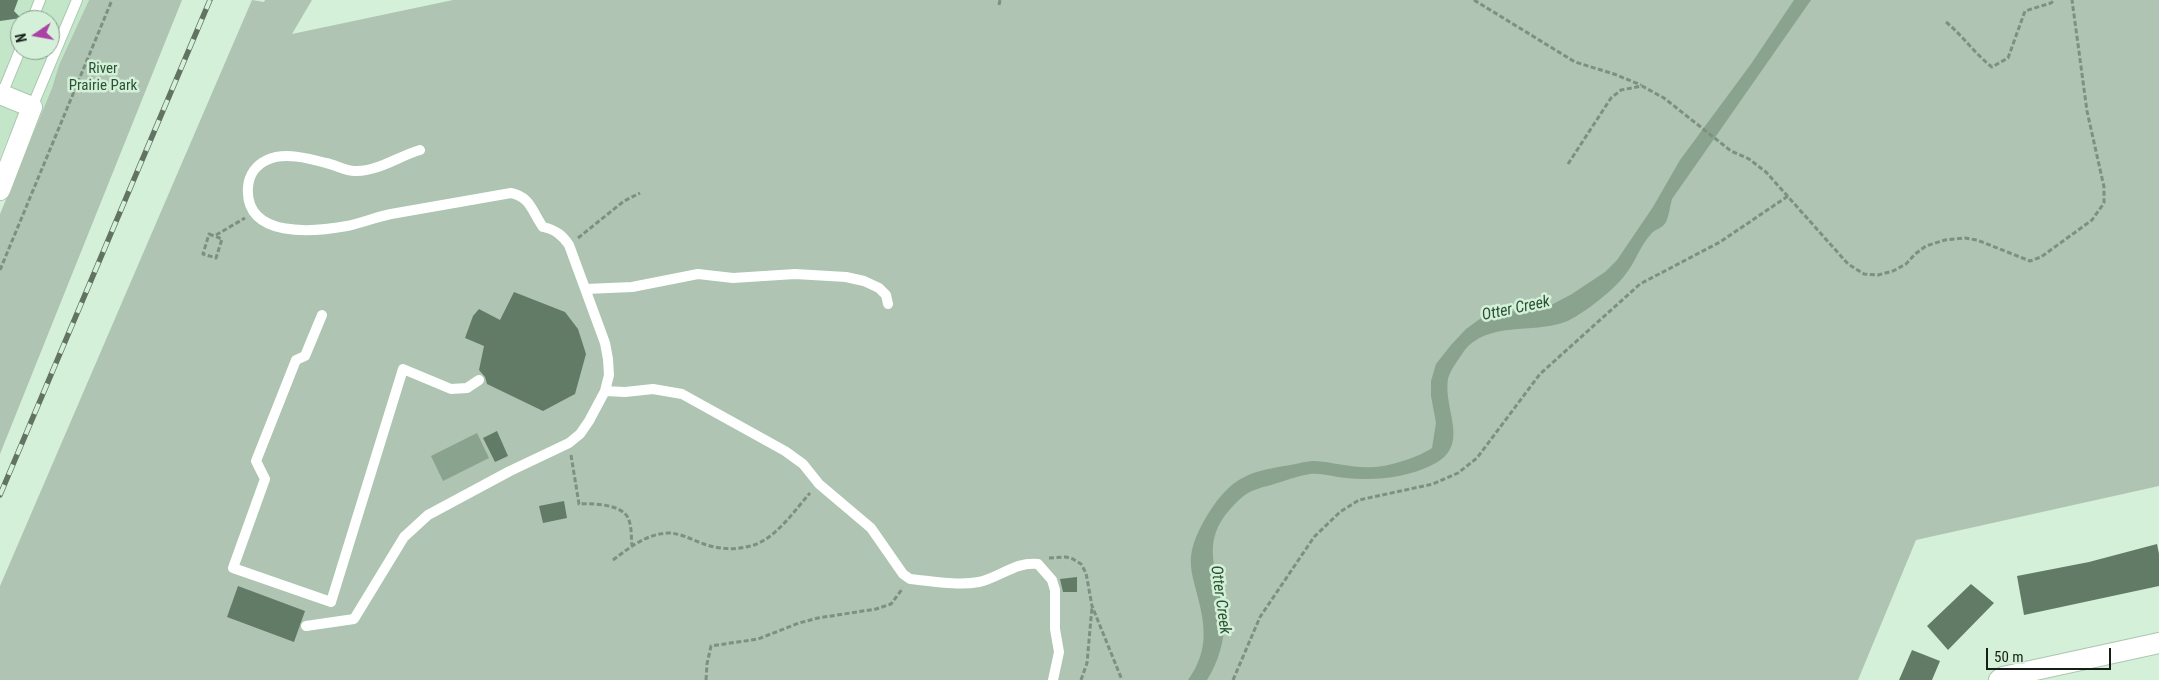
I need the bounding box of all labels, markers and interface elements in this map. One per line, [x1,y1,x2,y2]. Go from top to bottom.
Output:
north arrow [10,10,60,60]
text: N [13,32,30,44]
park label: River Prairie Park [69,60,137,95]
water label: Otter Creek [1480,292,1552,326]
water label: Otter Creek [1206,564,1234,636]
scale bar [1989,638,2114,670]
text: 50 m [1994,648,2024,666]

